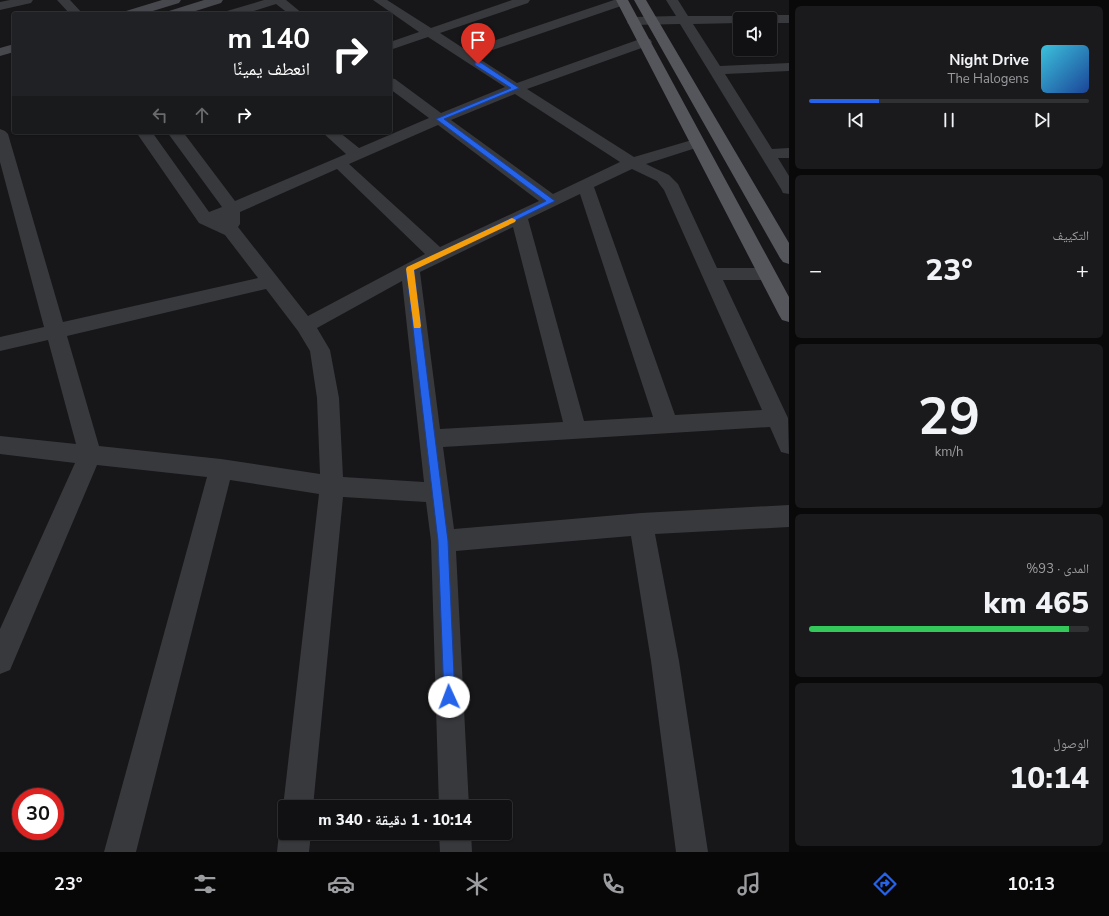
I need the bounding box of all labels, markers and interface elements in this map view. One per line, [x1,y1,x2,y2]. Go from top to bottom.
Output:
map controls [733,12,777,56]
button: sound [733,12,777,56]
text: 140 m [227,20,310,58]
pin [461,23,495,64]
icon: right [324,28,376,80]
icon: arrive [467,29,489,51]
text: Night Drive [949,50,1029,70]
text: انعطف يمينًا [233,57,310,81]
text: The Halogens [948,70,1029,88]
icon: left [149,104,171,126]
icon: ahead [191,104,213,126]
icon: right [233,104,255,126]
icon: previous [845,109,867,131]
icon: pause [938,109,960,131]
icon: next [1031,109,1053,131]
text: التكييف [1053,227,1089,245]
text: 23° [925,250,973,291]
text: − [809,256,822,286]
text: + [1076,256,1089,286]
text: 29 [918,381,980,452]
text: km/h [935,443,963,461]
text: المدى · 93% [1026,560,1089,578]
text: 465 km [983,583,1089,624]
position arrow [428,676,470,718]
text: الوصول [1053,735,1089,753]
text: 10:14 [1009,758,1089,799]
speed limit sign: 30 [12,788,64,840]
text: 10:14 · 1 دقيقة · 340 m [318,810,472,830]
icon: filters [191,870,219,898]
icon: car [327,870,355,898]
icon: climate [463,870,491,898]
icon: phone [599,870,627,898]
icon: music [735,870,763,898]
icon: directions [871,870,899,898]
text: 23° [54,872,83,896]
text: 10:13 [1007,872,1055,896]

